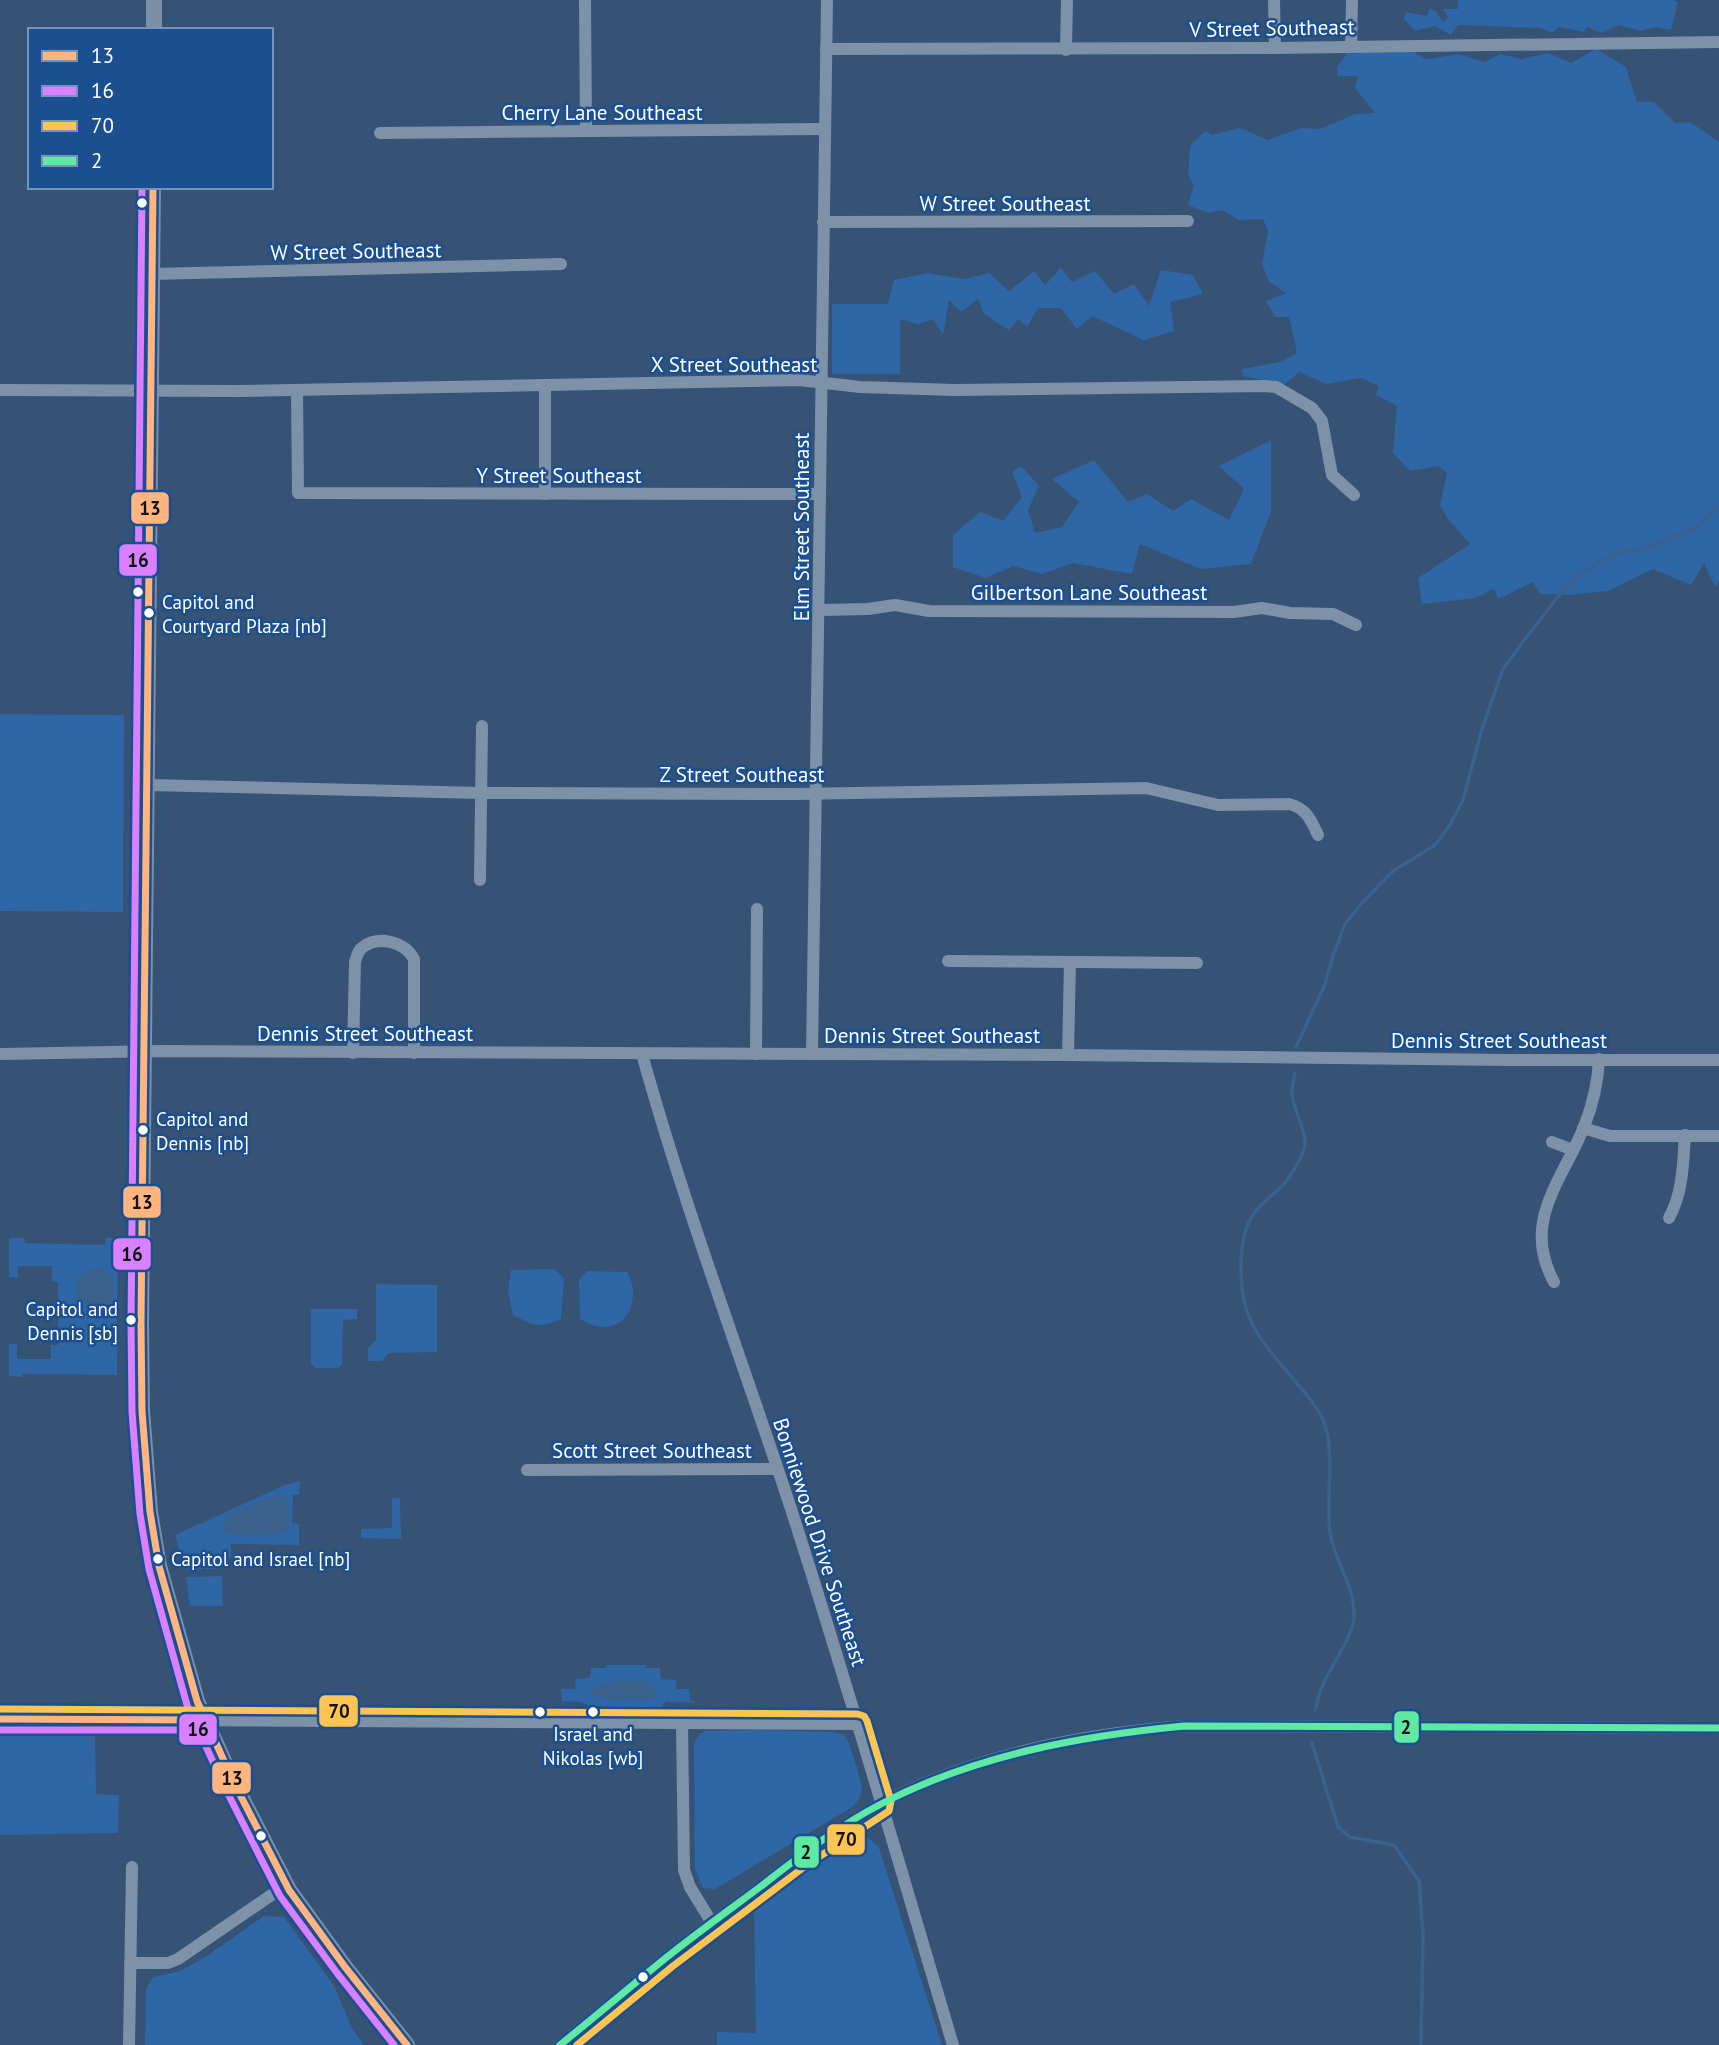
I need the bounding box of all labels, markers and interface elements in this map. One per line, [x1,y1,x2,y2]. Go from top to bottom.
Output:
street label: V Street Southeast [1188,13,1355,43]
legend [28,28,273,189]
text: 13 [91,42,114,69]
text: 16 [91,77,114,104]
street label: Cherry Lane Southeast [501,99,703,126]
text: 70 [91,112,114,139]
text: 2 [91,147,102,174]
street label: W Street Southeast [919,190,1091,217]
unlabelled marker [135,196,149,210]
street label: W Street Southeast [270,236,442,266]
street label: X Street Southeast [651,351,817,378]
street label: Elm Street Southeast [788,433,815,621]
street label: Y Street Southeast [476,462,642,489]
line badge: 13 [130,491,170,525]
text: 13 [139,496,161,520]
line badge: 16 [118,543,158,577]
text: 16 [127,548,149,572]
street label: Gilbertson Lane Southeast [971,579,1207,606]
unlabelled marker [131,585,145,599]
place label: Capitol and Courtyard Plaza [nb] [162,590,327,638]
marker: Capitol and Courtyard Plaza [nb] [142,606,156,620]
street label: Z Street Southeast [660,761,824,788]
street label: Dennis Street Southeast [257,1020,473,1047]
street label: Dennis Street Southeast [824,1022,1040,1049]
street label: Dennis Street Southeast [1391,1027,1607,1054]
place label: Capitol and Dennis [nb] [156,1107,249,1155]
marker: Capitol and Dennis [nb] [136,1123,150,1137]
line badge: 13 [122,1185,162,1219]
text: 13 [131,1190,153,1214]
line badge: 16 [112,1237,152,1271]
text: 16 [121,1242,143,1266]
place label: Capitol and Dennis [sb] [26,1297,118,1345]
marker: Capitol and Dennis [sb] [124,1313,138,1327]
street label: Bonniewood Drive Southeast [767,1415,873,1669]
street label: Scott Street Southeast [552,1437,752,1464]
place label: Capitol and Israel [nb] [171,1547,350,1571]
marker: Capitol and Israel [nb] [151,1552,165,1566]
line badge: 70 [318,1694,359,1728]
text: 70 [328,1699,350,1723]
unlabelled marker [533,1705,547,1719]
marker: Israel and Nikolas [wb] [586,1705,600,1719]
line badge: 2 [1393,1710,1420,1744]
line badge: 16 [178,1713,218,1746]
text: 2 [1401,1715,1411,1739]
text: 16 [187,1717,209,1741]
place label: Israel and Nikolas [wb] [543,1722,643,1770]
line badge: 13 [211,1761,252,1795]
text: 13 [221,1766,243,1790]
line badge: 70 [826,1823,866,1856]
text: 70 [835,1827,857,1851]
unlabelled marker [254,1829,268,1843]
line badge: 2 [793,1835,820,1869]
text: 2 [801,1840,811,1864]
unlabelled marker [636,1970,650,1984]

